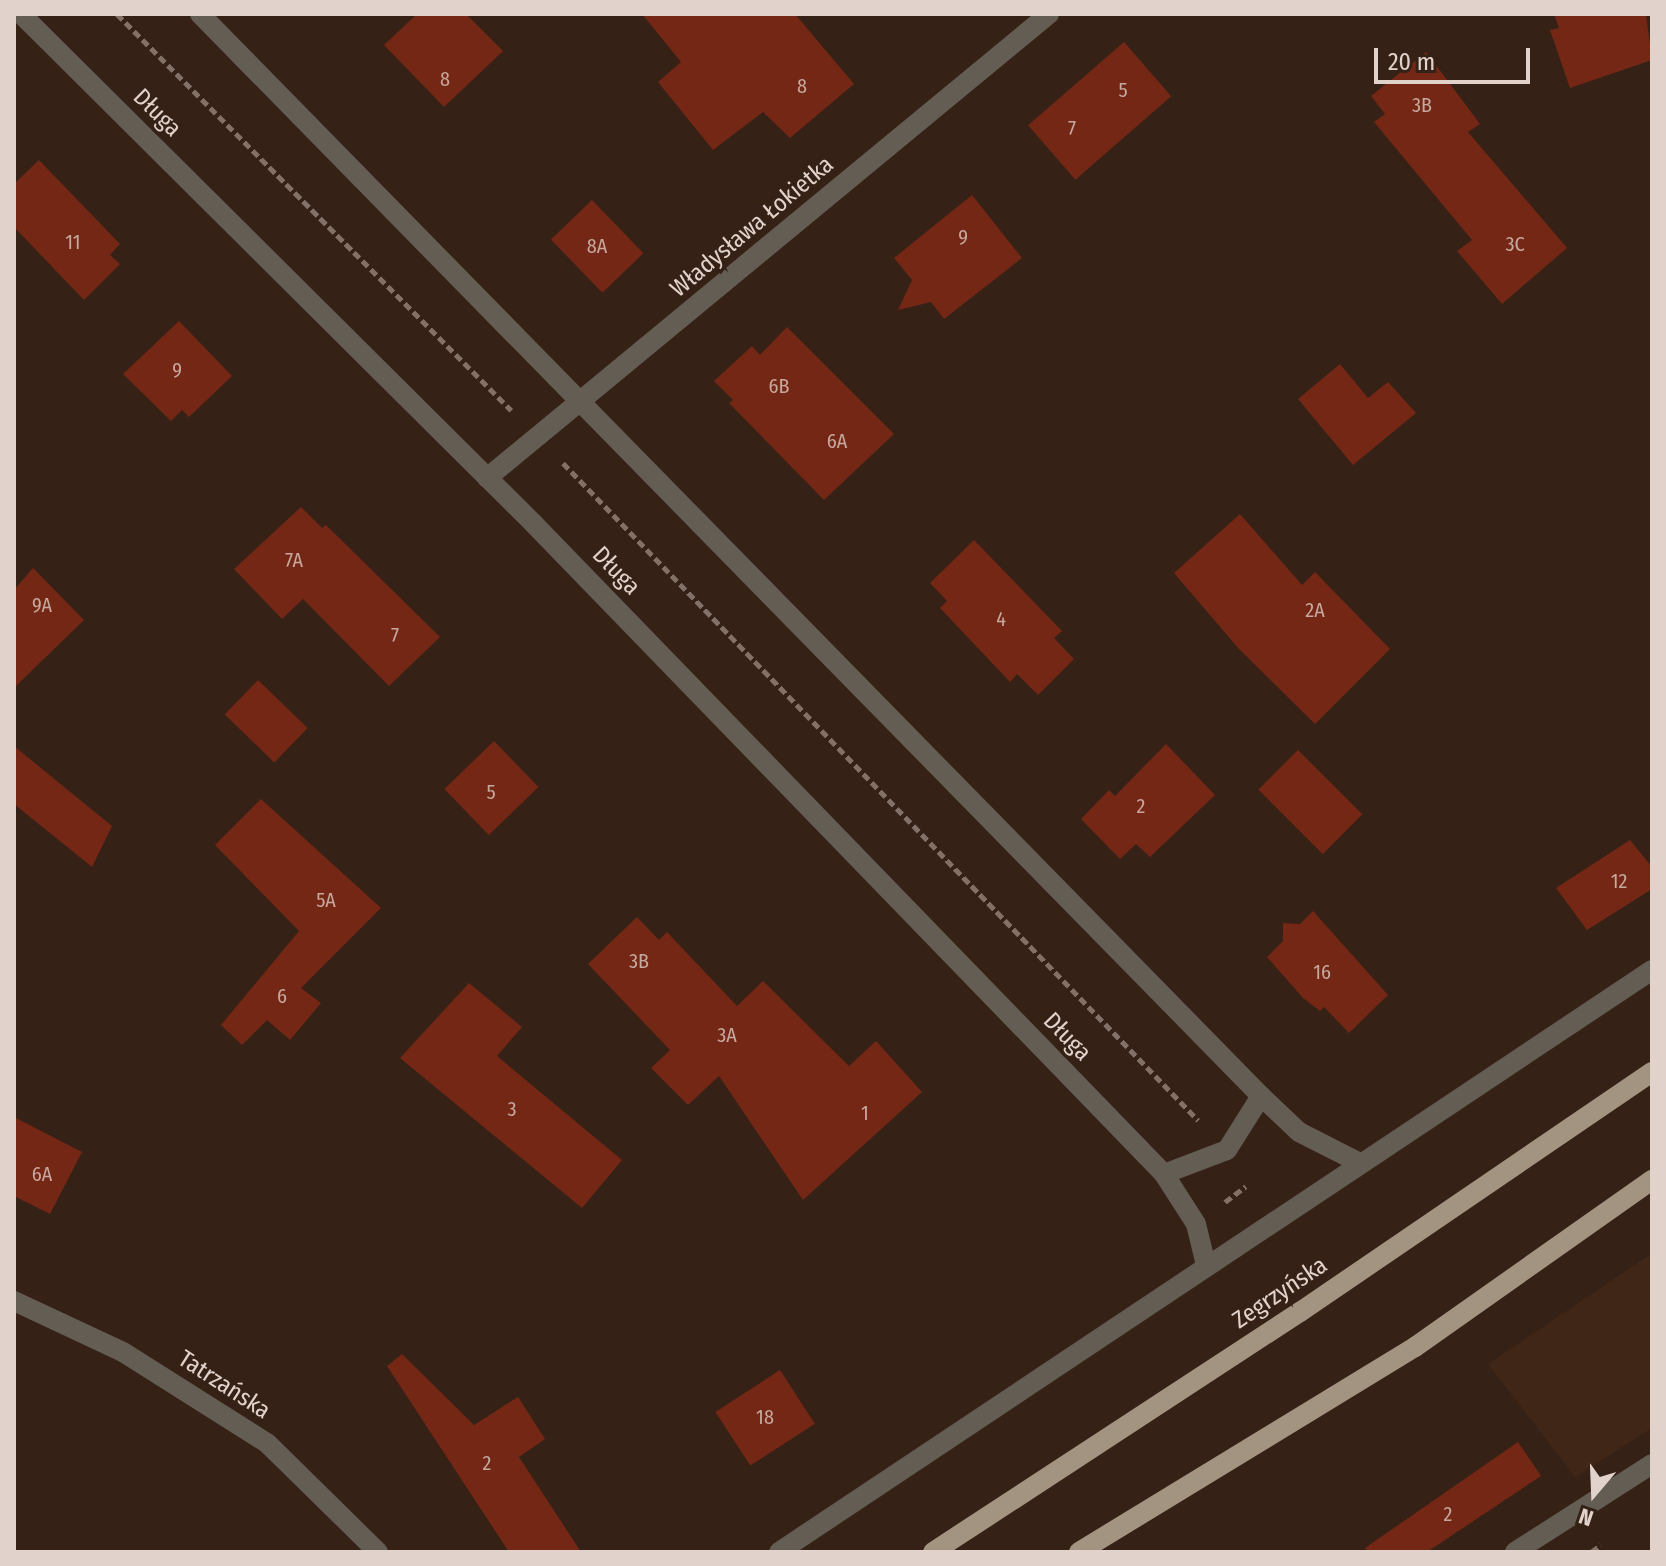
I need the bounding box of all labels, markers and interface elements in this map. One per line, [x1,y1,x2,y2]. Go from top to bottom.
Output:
scale bar [1378,32,1534,82]
text: 20 m [1388,48,1435,76]
house number: 8 [440,67,450,91]
house number: 8 [797,74,807,98]
house number: 5 [1118,78,1128,102]
street label: Długa [127,83,187,143]
house number: 3B [1412,93,1432,117]
house number: 7 [1068,116,1076,140]
street label: Władysława Łokietka [665,150,839,304]
house number: 9 [958,225,968,249]
house number: 11 [65,230,81,254]
house number: 3C [1505,232,1525,256]
house number: 8A [587,234,607,258]
house number: 9 [172,358,182,382]
house number: 6B [769,374,789,398]
house number: 6A [827,429,847,453]
street label: Długa [586,541,646,601]
house number: 7A [285,548,303,572]
house number: 9A [32,593,52,617]
house number: 2A [1305,598,1325,622]
house number: 4 [996,607,1006,631]
house number: 7 [391,623,399,647]
house number: 5 [486,780,496,804]
house number: 2 [1137,794,1145,818]
house number: 12 [1611,869,1627,893]
house number: 5A [316,888,336,912]
house number: 3B [629,949,649,973]
house number: 16 [1313,960,1331,984]
house number: 6 [277,984,287,1008]
street label: Długa [1037,1007,1097,1067]
house number: 3A [717,1023,737,1047]
house number: 3 [507,1097,517,1121]
house number: 1 [861,1101,869,1125]
house number: 6A [32,1162,52,1186]
street label: Zegrzyńska [1227,1251,1333,1335]
street label: Tatrzańska [173,1345,275,1425]
house number: 18 [756,1405,774,1429]
house number: 2 [483,1451,491,1475]
north arrow [1554,1454,1634,1534]
house number: 2 [1444,1502,1452,1526]
text: N [1575,1502,1597,1532]

